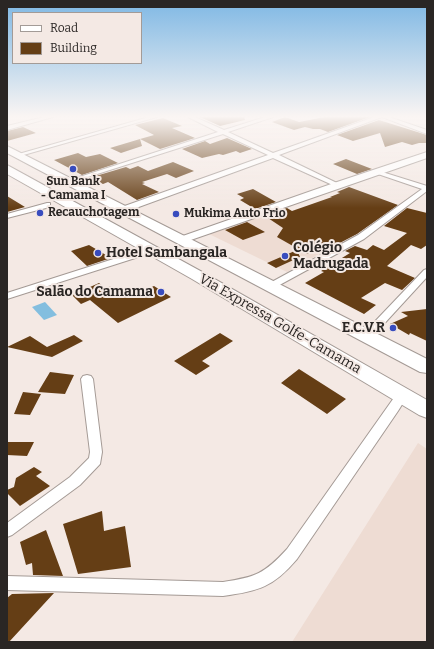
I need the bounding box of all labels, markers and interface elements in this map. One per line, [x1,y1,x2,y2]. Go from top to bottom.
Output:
legend [12,12,142,64]
text: Road [50,21,78,35]
text: Building [50,41,97,55]
marker: Sun Bank - Camama I [68,164,78,174]
place label: Sun Bank - Camama I [41,175,105,203]
place label: Recauchotagem [48,206,139,220]
place label: Mukima Auto Frio [184,207,286,221]
marker: Recauchotagem [35,208,45,218]
marker: Mukima Auto Frio [171,209,181,219]
place label: Colégio Madrugada [293,240,369,272]
place label: Hotel Sambangala [106,245,227,261]
marker: Hotel Sambangala [93,248,103,258]
marker: Colégio Madrugada [280,251,290,261]
street label: Via Expressa Golfe-Camama [196,271,364,377]
place label: Salão do Camama [36,284,153,300]
marker: Salão do Camama [156,287,166,297]
place label: E.C.V.R [342,320,385,336]
marker: E.C.V.R [388,323,398,333]

